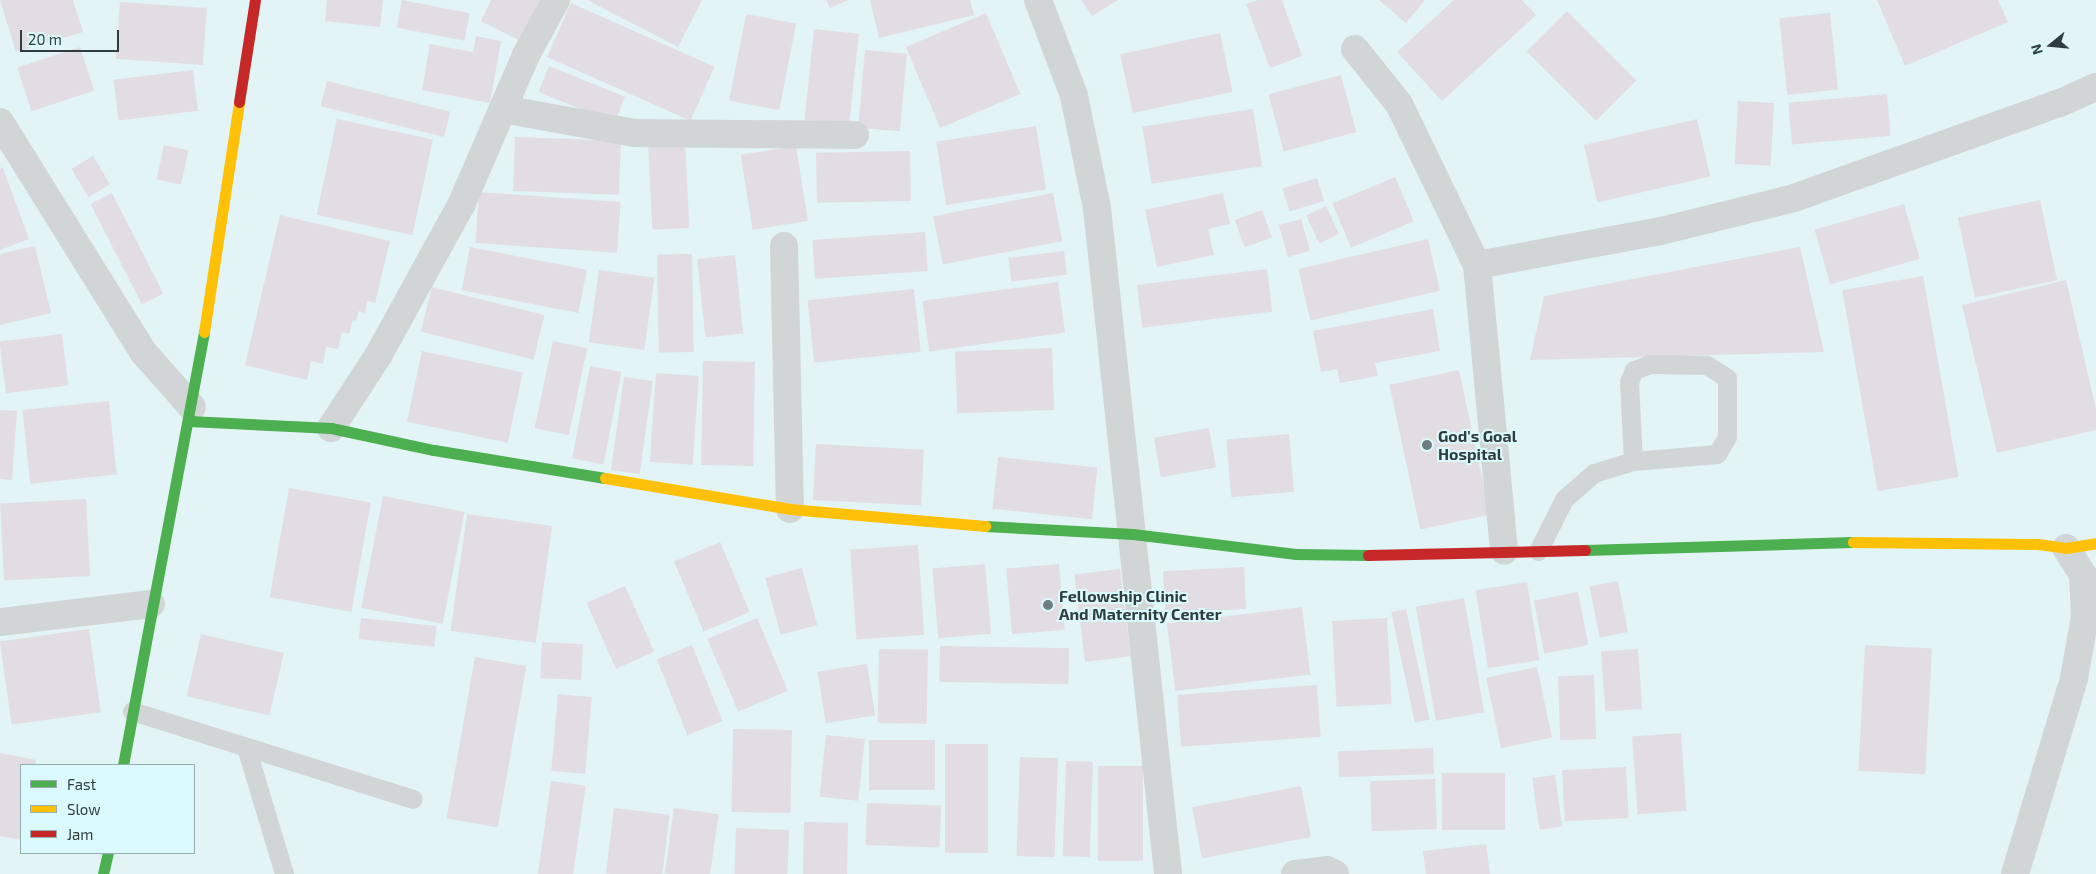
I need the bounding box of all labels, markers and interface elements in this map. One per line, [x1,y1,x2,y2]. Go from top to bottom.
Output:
scale bar [22,20,121,52]
north arrow [2026,20,2076,70]
text: 20 m [28,30,62,48]
text: N [2027,42,2046,57]
place label: God's Goal Hospital [1438,426,1517,464]
marker: God's Goal Hospital [1420,438,1434,452]
place label: Fellowship Clinic And Maternity Center [1059,586,1222,624]
marker: Fellowship Clinic And Maternity Center [1041,598,1055,612]
legend [20,764,195,854]
text: Fast [67,775,96,793]
text: Slow [67,800,101,818]
text: Jam [67,825,93,843]

